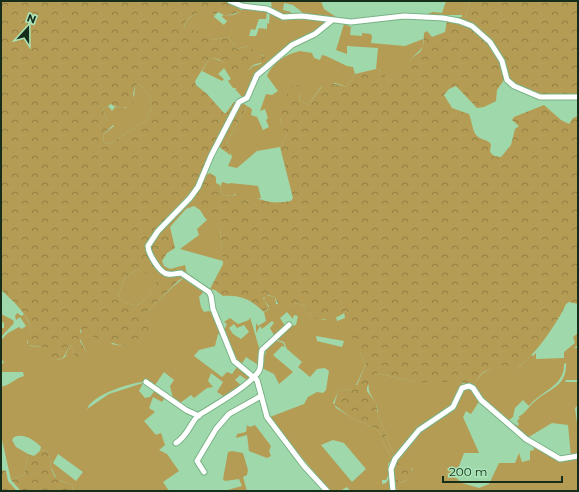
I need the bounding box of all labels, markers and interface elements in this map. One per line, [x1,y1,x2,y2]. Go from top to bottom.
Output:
north arrow [8,8,48,48]
text: N [25,11,38,27]
scale bar [443,458,562,484]
text: 200 m [449,464,488,479]

